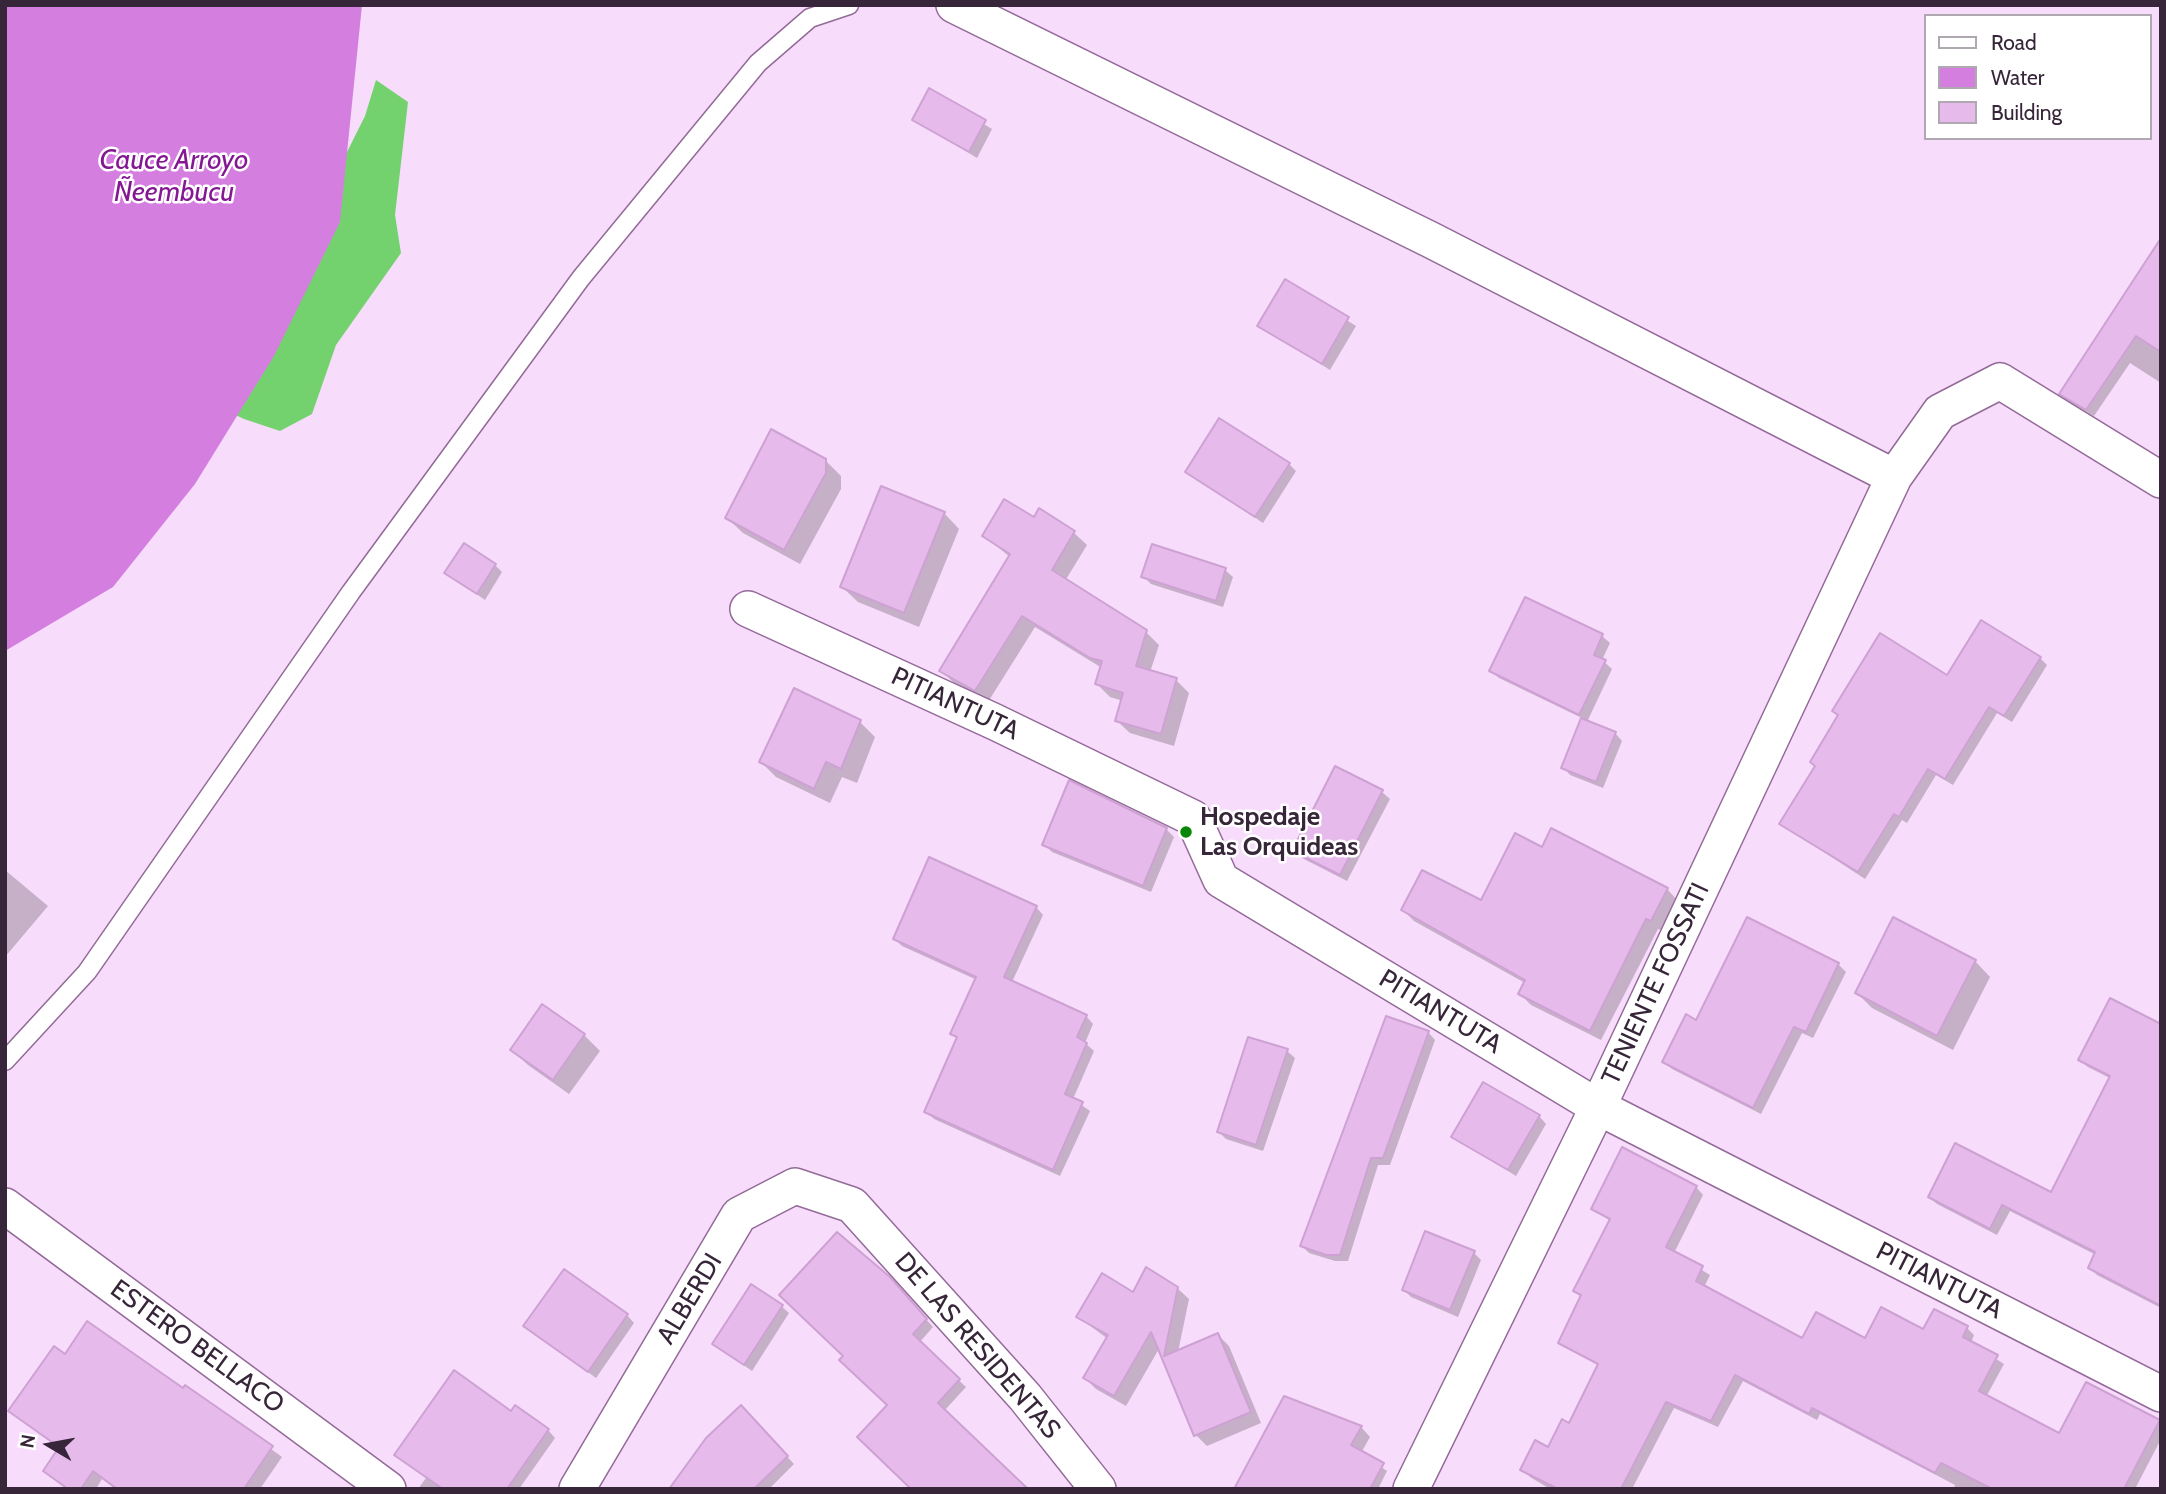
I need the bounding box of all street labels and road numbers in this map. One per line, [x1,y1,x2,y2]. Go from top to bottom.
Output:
street label: PITIANTUTA [886,661,1024,747]
street label: TENIENTE FOSSATI [1596,878,1716,1090]
street label: PITIANTUTA [1373,963,1507,1061]
street label: PITIANTUTA [1871,1236,2007,1326]
street label: DE LAS RESIDENTAS [888,1247,1066,1445]
street label: ALBERDI [651,1248,729,1350]
street label: ESTERO BELLACO [104,1274,290,1420]

